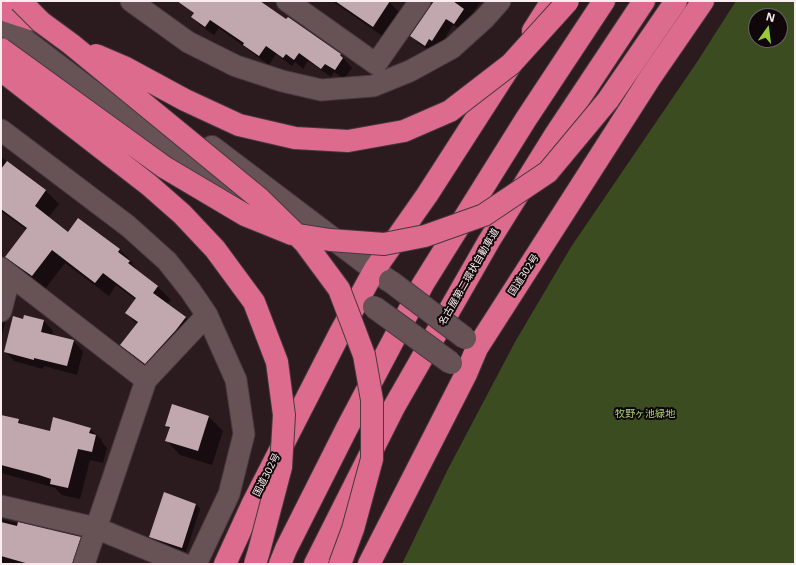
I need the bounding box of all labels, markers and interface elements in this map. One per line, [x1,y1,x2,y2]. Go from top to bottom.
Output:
north arrow [748,8,788,48]
text: N [765,8,777,25]
street label: 名古屋第二環状自動車道 [436,226,502,328]
street label: 国道302号 [506,252,542,298]
park label: 牧野ヶ池緑地 [615,408,675,420]
street label: 国道302号 [251,451,283,499]

